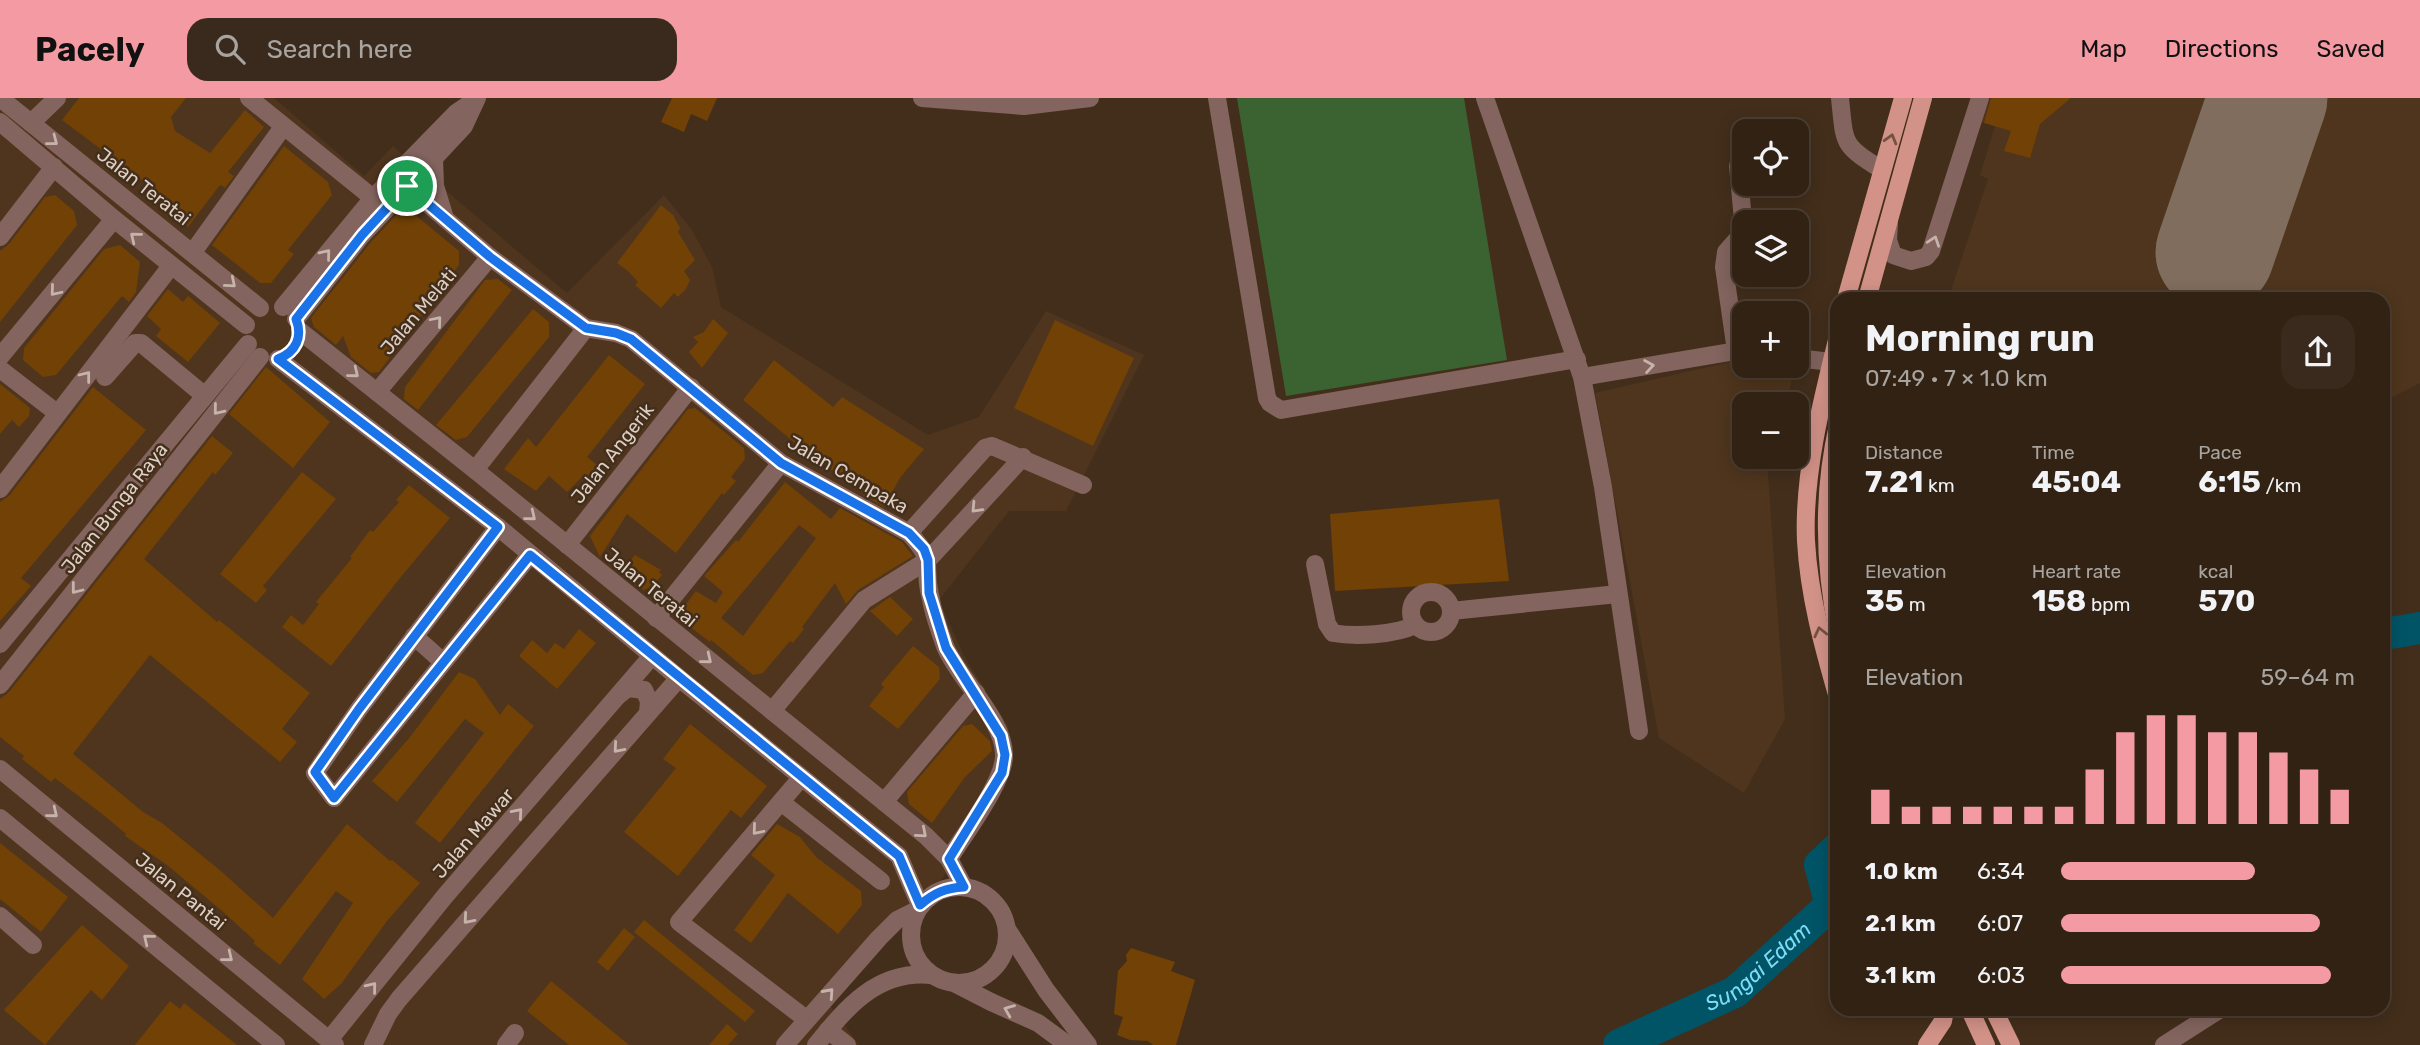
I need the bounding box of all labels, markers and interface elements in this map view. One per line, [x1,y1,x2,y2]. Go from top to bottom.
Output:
search box [187,18,677,81]
text: Pacely [35,30,145,69]
icon: search [211,30,249,68]
text: Search here [267,34,412,65]
text: Map [2080,35,2127,63]
text: Directions [2165,35,2278,63]
text: Saved [2316,35,2385,63]
map controls [1732,119,1809,469]
button: locate [1732,119,1809,196]
one-way arrow [45,133,58,145]
one-way arrow [1882,133,1897,145]
street label: Jalan Teratai [92,143,195,230]
pin [377,156,437,216]
icon: arrive [388,167,426,205]
button: layers [1732,210,1809,287]
one-way arrow [131,232,143,245]
one-way arrow [1926,235,1940,247]
one-way arrow [317,250,330,262]
street label: Jalan Melati [375,263,461,360]
one-way arrow [222,275,235,287]
one-way arrow [50,283,63,295]
button: + [1732,301,1809,378]
text: Morning run [1865,315,2095,361]
button: share [2281,315,2355,389]
one-way arrow [429,316,441,329]
one-way arrow [1643,359,1655,374]
text: 07:49 · 7 × 1.0 km [1865,364,2048,392]
one-way arrow [345,365,358,377]
one-way arrow [77,371,90,383]
button: − [1732,392,1809,469]
street label: Jalan Angerik [566,398,659,508]
one-way arrow [213,403,226,415]
street label: Jalan Cempaka [783,431,912,518]
street label: Jalan Bunga Raya [56,439,172,578]
text: Distance [1865,441,1943,464]
text: Time [2032,441,2075,464]
text: Pace [2198,441,2242,464]
text: 7.21 [1865,464,1923,500]
text: 45:04 [2032,464,2121,500]
text: 6:15 [2198,464,2261,500]
text: km [1923,474,1955,497]
text: /km [2261,474,2301,497]
one-way arrow [972,499,985,512]
one-way arrow [522,508,535,520]
street label: Jalan Teratai [600,543,702,632]
text: Elevation [1865,560,1946,583]
text: Heart rate [2032,560,2121,583]
text: kcal [2198,560,2233,583]
one-way arrow [72,581,85,593]
text: 35 [1865,583,1904,619]
text: 158 [2032,583,2086,619]
text: 570 [2198,583,2255,619]
text: m [1904,593,1926,616]
text: bpm [2086,593,2130,616]
one-way arrow [1814,626,1828,638]
one-way arrow [699,651,712,663]
text: Elevation [1865,663,1964,691]
text: 59–64 m [2261,663,2355,691]
one-way arrow [614,740,626,753]
street label: Jalan Mawar [428,783,519,883]
one-way arrow [45,804,57,817]
one-way arrow [510,808,522,821]
one-way arrow [753,822,765,835]
one-way arrow [914,825,927,837]
street label: Jalan Pantai [131,848,231,935]
text: 1.0 km [1865,857,1938,885]
text: 6:34 [1977,857,2025,885]
text: 2.1 km [1865,909,1936,937]
text: 6:07 [1977,909,2023,937]
one-way arrow [464,911,476,924]
water label: Sungai Edam [1701,916,1816,1016]
one-way arrow [143,935,155,948]
one-way arrow [221,949,233,962]
text: 3.1 km [1865,961,1936,989]
text: 6:03 [1977,961,2025,989]
one-way arrow [364,983,376,996]
one-way arrow [821,988,833,1001]
one-way arrow [1004,1004,1016,1018]

